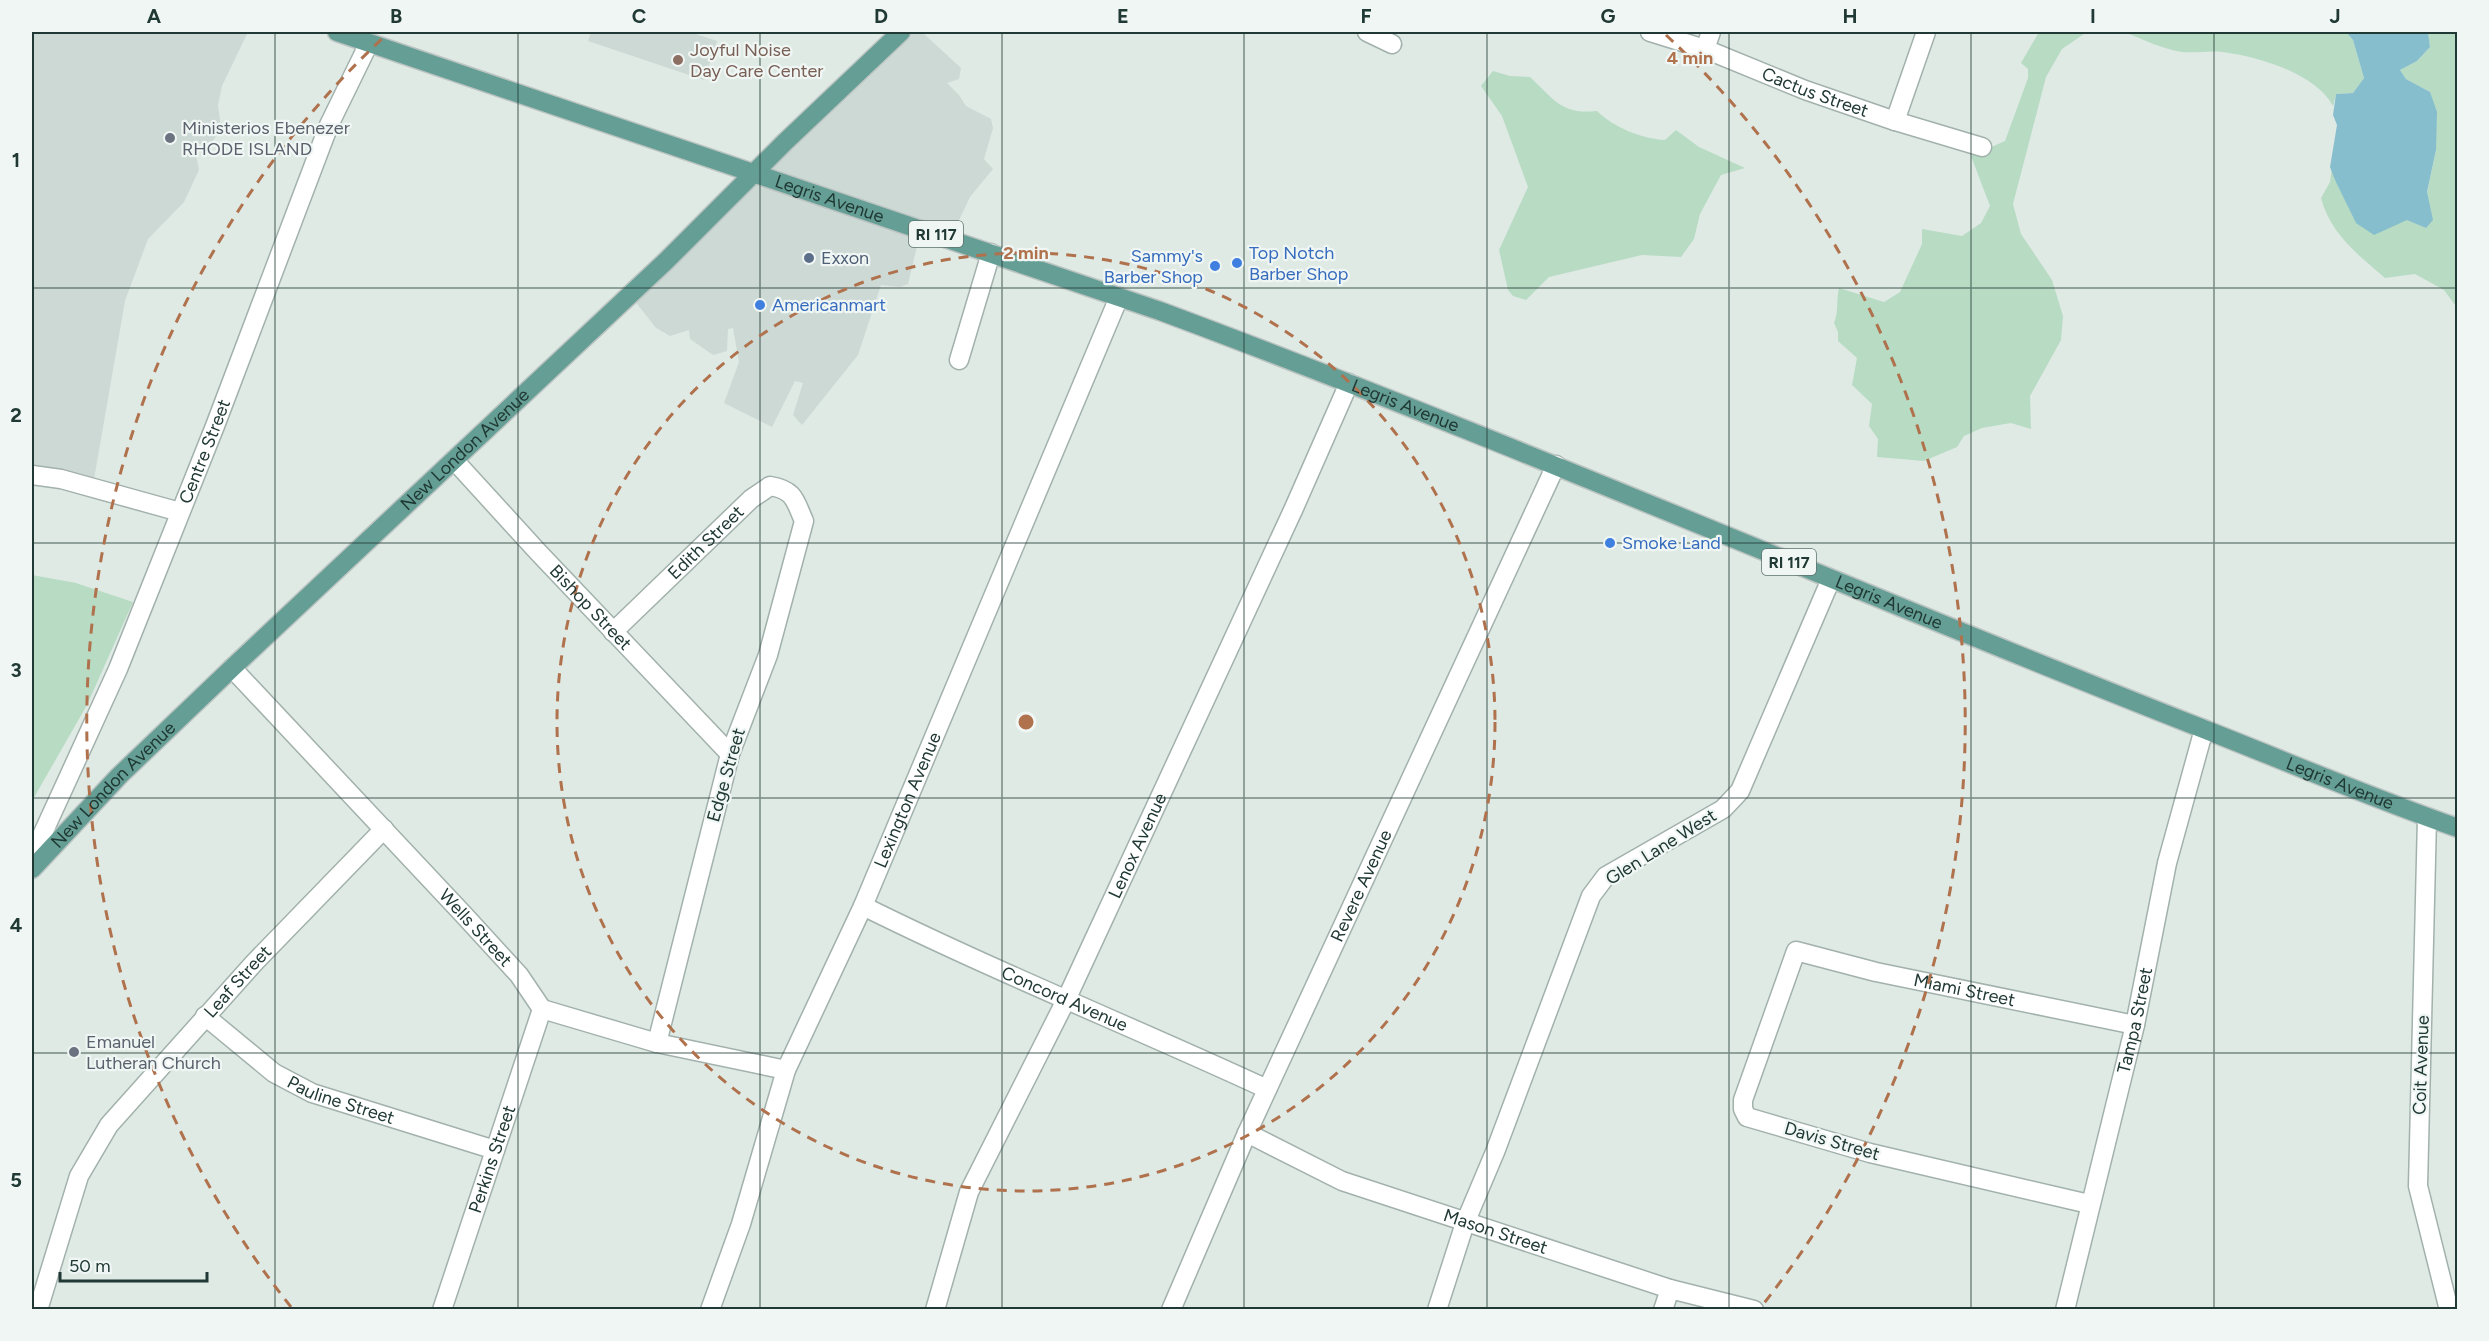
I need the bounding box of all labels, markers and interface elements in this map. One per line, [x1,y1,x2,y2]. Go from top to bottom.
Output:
text: A [147,4,162,28]
text: B [390,4,402,28]
text: C [632,4,646,28]
text: D [874,4,888,28]
text: E [1117,4,1129,28]
text: F [1360,4,1372,28]
text: G [1601,4,1616,28]
text: H [1843,4,1858,28]
text: I [2090,4,2096,28]
text: J [2329,4,2341,28]
place label: Joyful Noise Day Care Center [690,39,823,82]
text: 4 min [1667,47,1713,69]
marker: Joyful Noise Day Care Center [671,53,685,67]
street label: Cactus Street [1759,62,1872,122]
place label: Ministerios Ebenezer RHODE ISLAND [182,117,350,160]
marker: Ministerios Ebenezer RHODE ISLAND [163,131,177,145]
text: 1 [12,148,20,172]
street label: Legris Avenue [772,170,887,228]
road number: RI 117 [909,221,963,247]
text: 2 min [1003,242,1049,264]
place label: Top Notch Barber Shop [1249,242,1348,285]
place label: Sammy's Barber Shop [1104,245,1203,288]
place label: Exxon [821,247,869,269]
marker: Exxon [802,251,816,265]
marker: Top Notch Barber Shop [1230,256,1244,270]
marker: Sammy's Barber Shop [1208,259,1222,273]
place label: Americanmart [772,294,886,316]
marker: Americanmart [753,298,767,312]
street label: Legris Avenue [1348,374,1462,437]
street label: New London Avenue [396,384,534,515]
street label: Centre Street [174,396,235,507]
text: 2 [10,403,22,427]
street label: Edith Street [663,501,749,584]
place label: Smoke Land [1622,532,1721,554]
marker: Smoke Land [1603,536,1617,550]
road number: RI 117 [1762,549,1816,575]
street label: Bishop Street [545,560,637,655]
street label: Legris Avenue [1832,571,1946,634]
text: 3 [10,658,22,682]
centre of rings [1016,712,1036,732]
street label: New London Avenue [46,717,180,853]
street label: Edge Street [702,725,750,824]
street label: Lexington Avenue [869,729,946,871]
street label: Legris Avenue [2283,752,2397,815]
street label: Lenox Avenue [1104,789,1171,902]
street label: Glen Lane West [1602,804,1721,890]
street label: Revere Avenue [1326,826,1397,945]
street label: Wells Street [434,884,517,971]
text: 4 [10,913,23,937]
street label: Leaf Street [199,941,276,1022]
street label: Concord Avenue [998,961,1131,1036]
street label: Tampa Street [2113,965,2157,1076]
street label: Miami Street [1912,969,2017,1011]
street label: Coit Avenue [2408,1015,2434,1115]
place label: Emanuel Lutheran Church [86,1031,221,1074]
marker: Emanuel Lutheran Church [67,1045,81,1059]
street label: Pauline Street [283,1071,397,1129]
street label: Perkins Street [464,1102,520,1216]
street label: Davis Street [1782,1117,1882,1165]
text: 5 [10,1168,22,1192]
street label: Mason Street [1441,1204,1550,1259]
scale bar [60,1245,207,1283]
text: 50 m [69,1255,111,1277]

